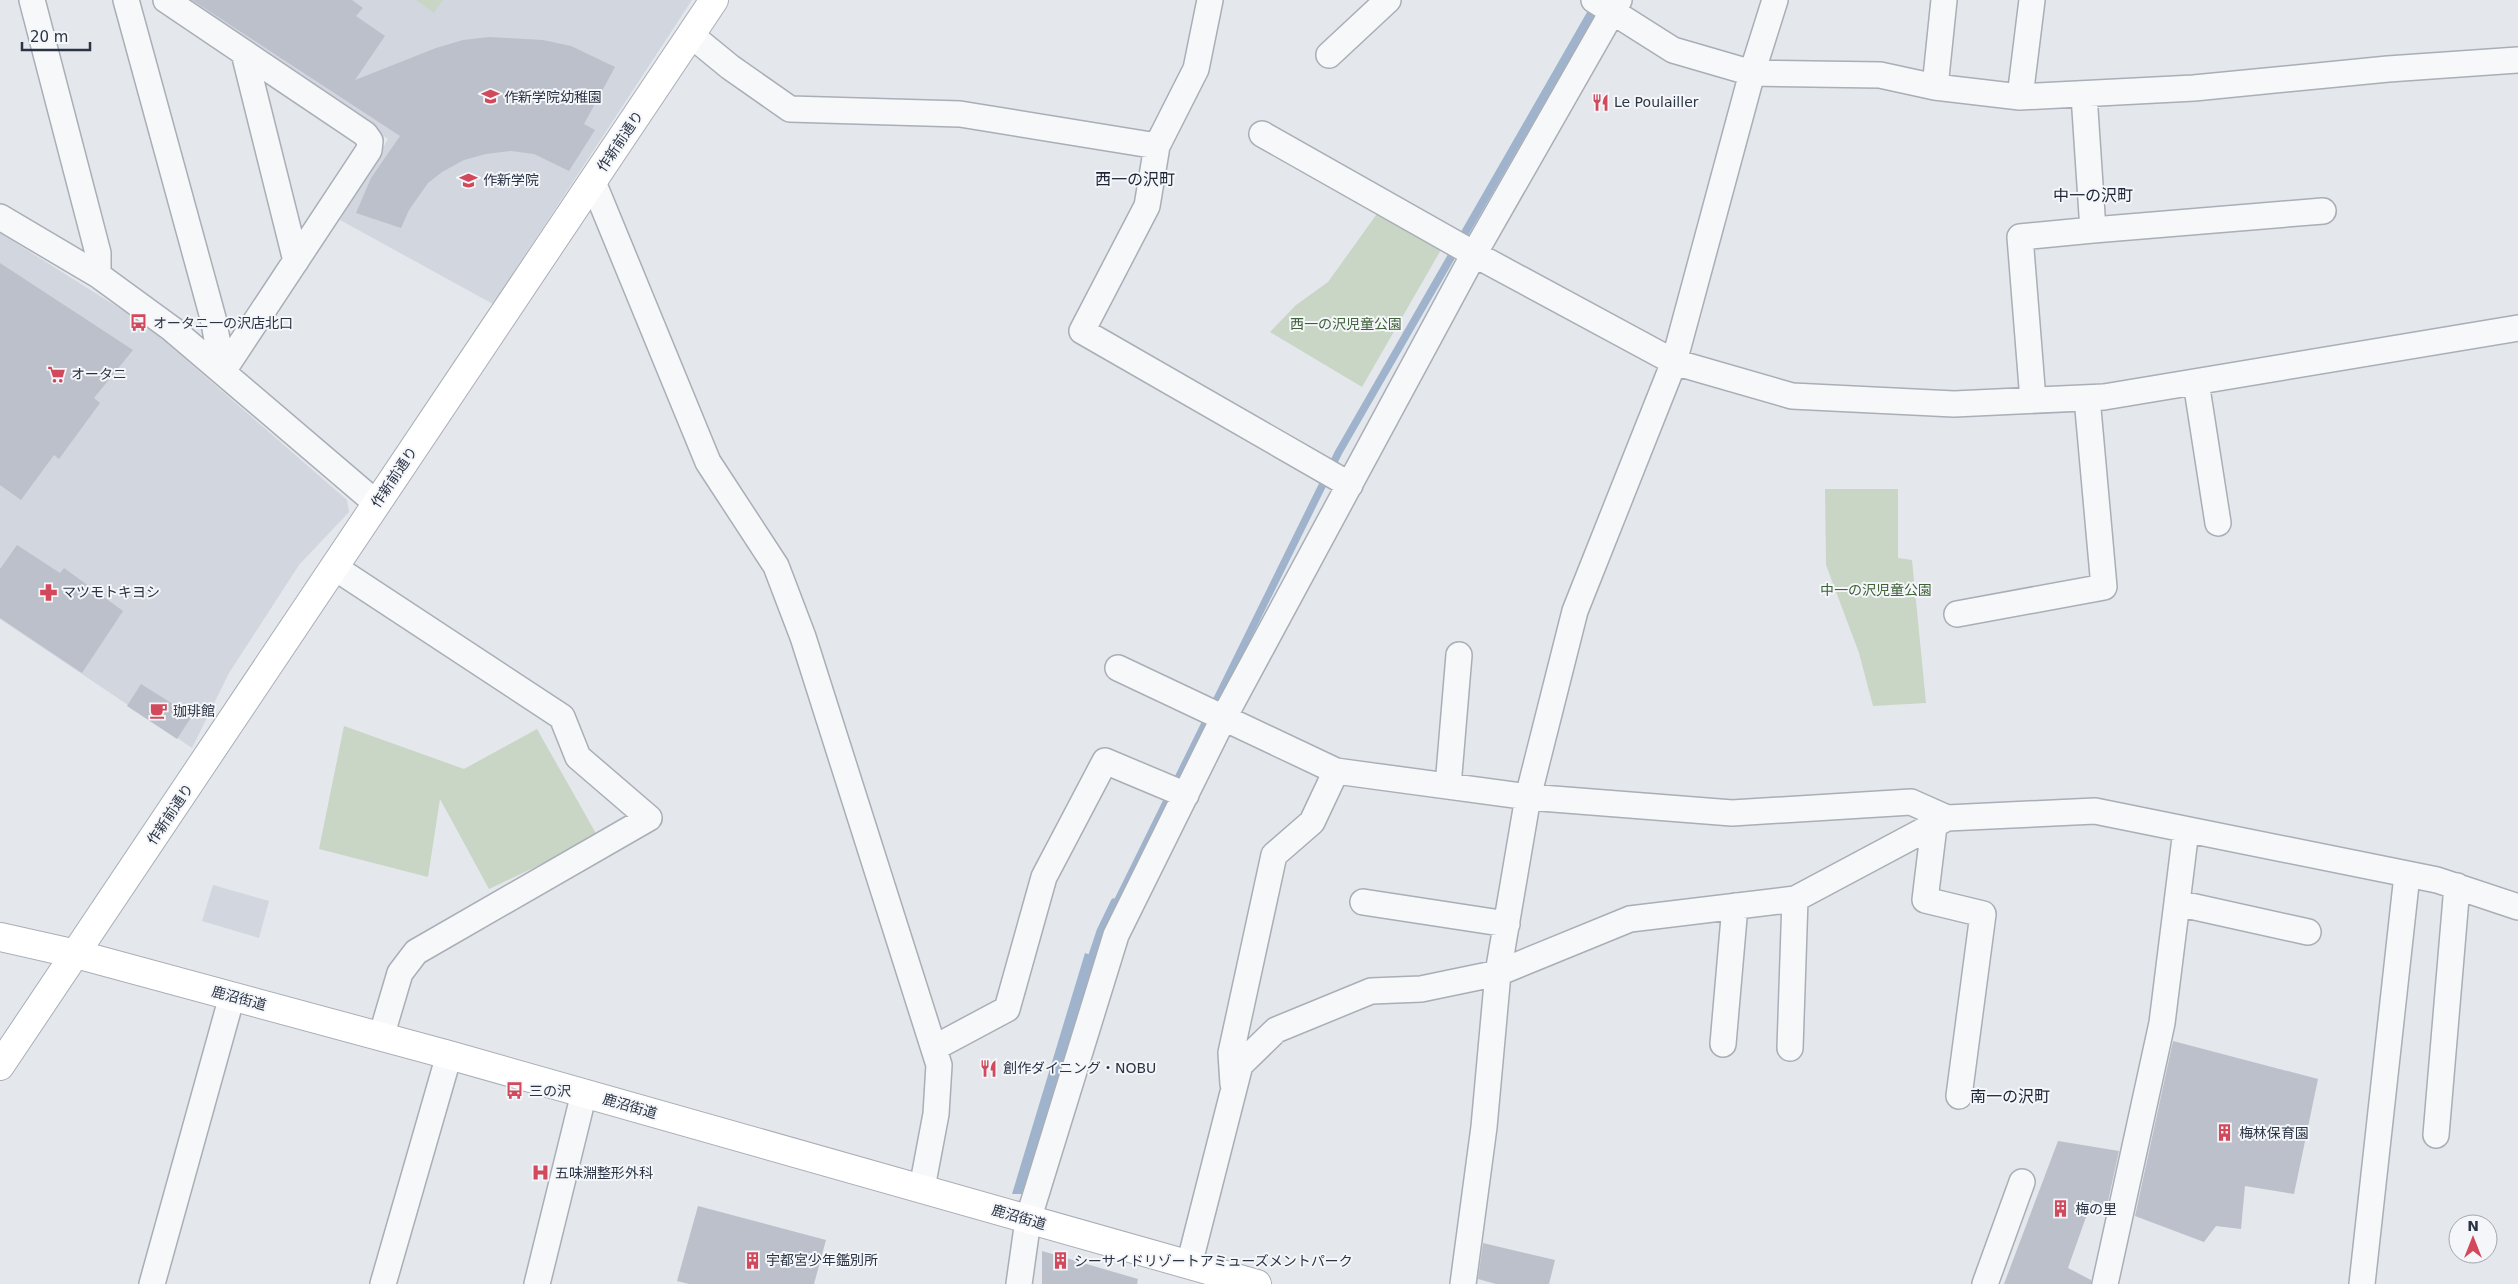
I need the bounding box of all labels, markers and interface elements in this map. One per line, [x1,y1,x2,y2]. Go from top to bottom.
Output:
scale bar [22,20,90,52]
text: 20 m [30,28,68,46]
school or university icon: 作新学院幼稚園 [480,87,500,107]
place label: 作新学院幼稚園 [504,89,602,105]
restaurant icon: Le Poulailler [1590,92,1610,112]
place label: Le Poulailler [1614,94,1699,110]
street label: 作新前通り [594,108,646,174]
school or university icon: 作新学院 [459,170,479,190]
district label: 西一の沢町 [1095,170,1175,189]
place label: 作新学院 [483,172,539,188]
district label: 中一の沢町 [2053,186,2133,205]
bus stop icon: オータニ一の沢店北口 [129,313,149,333]
place label: オータニ一の沢店北口 [153,315,293,331]
park label: 西一の沢児童公園 [1290,316,1402,332]
supermarket icon: オータニ [47,364,67,384]
place label: オータニ [71,366,127,382]
street label: 作新前通り [368,444,420,510]
pharmacy icon: マツモトキヨシ [38,582,58,602]
park label: 中一の沢児童公園 [1820,582,1932,598]
place label: マツモトキヨシ [62,584,160,600]
cafe icon: 珈琲館 [149,701,169,721]
place label: 珈琲館 [173,703,215,719]
street label: 作新前通り [144,781,196,847]
street label: 鹿沼街道 [210,983,268,1013]
restaurant icon: 創作ダイニング・NOBU [979,1058,999,1078]
place label: 創作ダイニング・NOBU [1003,1060,1156,1076]
bus stop icon: 三の沢 [505,1081,525,1101]
place label: 三の沢 [529,1083,571,1099]
district label: 南一の沢町 [1970,1087,2050,1106]
street label: 鹿沼街道 [601,1091,659,1121]
building icon: 梅林保育園 [2215,1123,2235,1143]
place label: 梅林保育園 [2239,1125,2309,1141]
hospital icon: 五味淵整形外科 [531,1163,551,1183]
place label: 五味淵整形外科 [555,1165,653,1181]
building icon: 梅の里 [2051,1199,2071,1219]
place label: 梅の里 [2075,1201,2117,1217]
street label: 鹿沼街道 [990,1202,1048,1232]
north arrow [2448,1214,2498,1264]
text: N [2467,1218,2479,1234]
building icon: 宇都宮少年鑑別所 [742,1250,762,1270]
building icon: シーサイドリゾートアミューズメントパーク [1050,1251,1070,1271]
place label: 宇都宮少年鑑別所 [766,1252,878,1268]
place label: シーサイドリゾートアミューズメントパーク [1074,1253,1353,1269]

